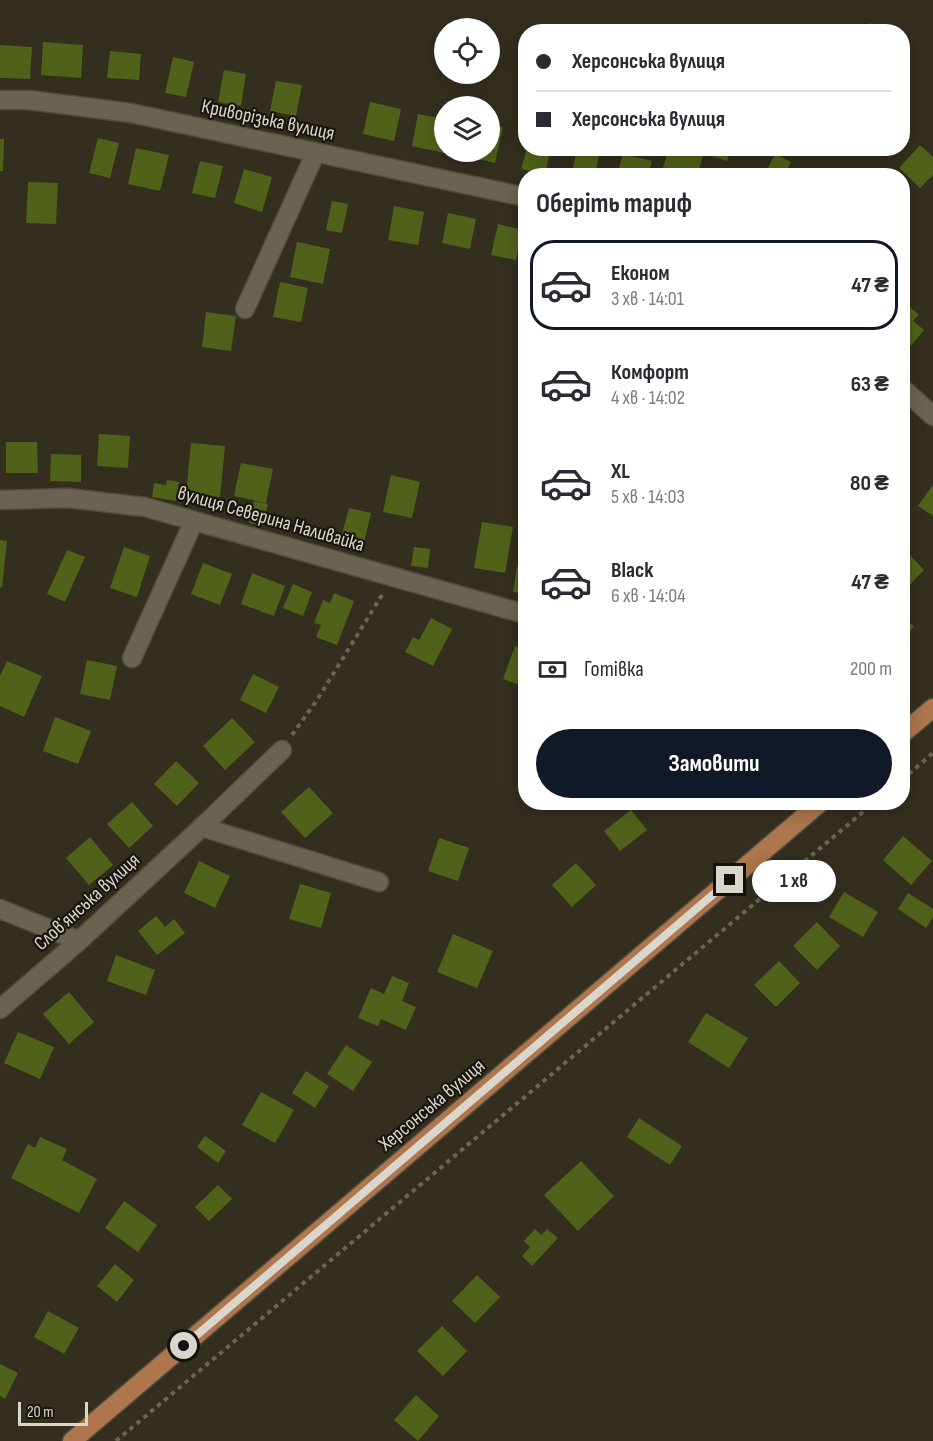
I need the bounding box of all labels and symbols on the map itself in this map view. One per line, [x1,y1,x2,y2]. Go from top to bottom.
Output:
street label: Криворізька вулиця [199,94,337,146]
street label: вулиця Северина Наливайка [175,481,367,557]
street label: Словʼянська вулиця [29,848,145,956]
callout: 1 хв [751,859,835,901]
route end [716,866,743,893]
street label: Херсонська вулиця [373,1054,490,1157]
route start [170,1332,197,1359]
scale bar [18,1399,88,1426]

